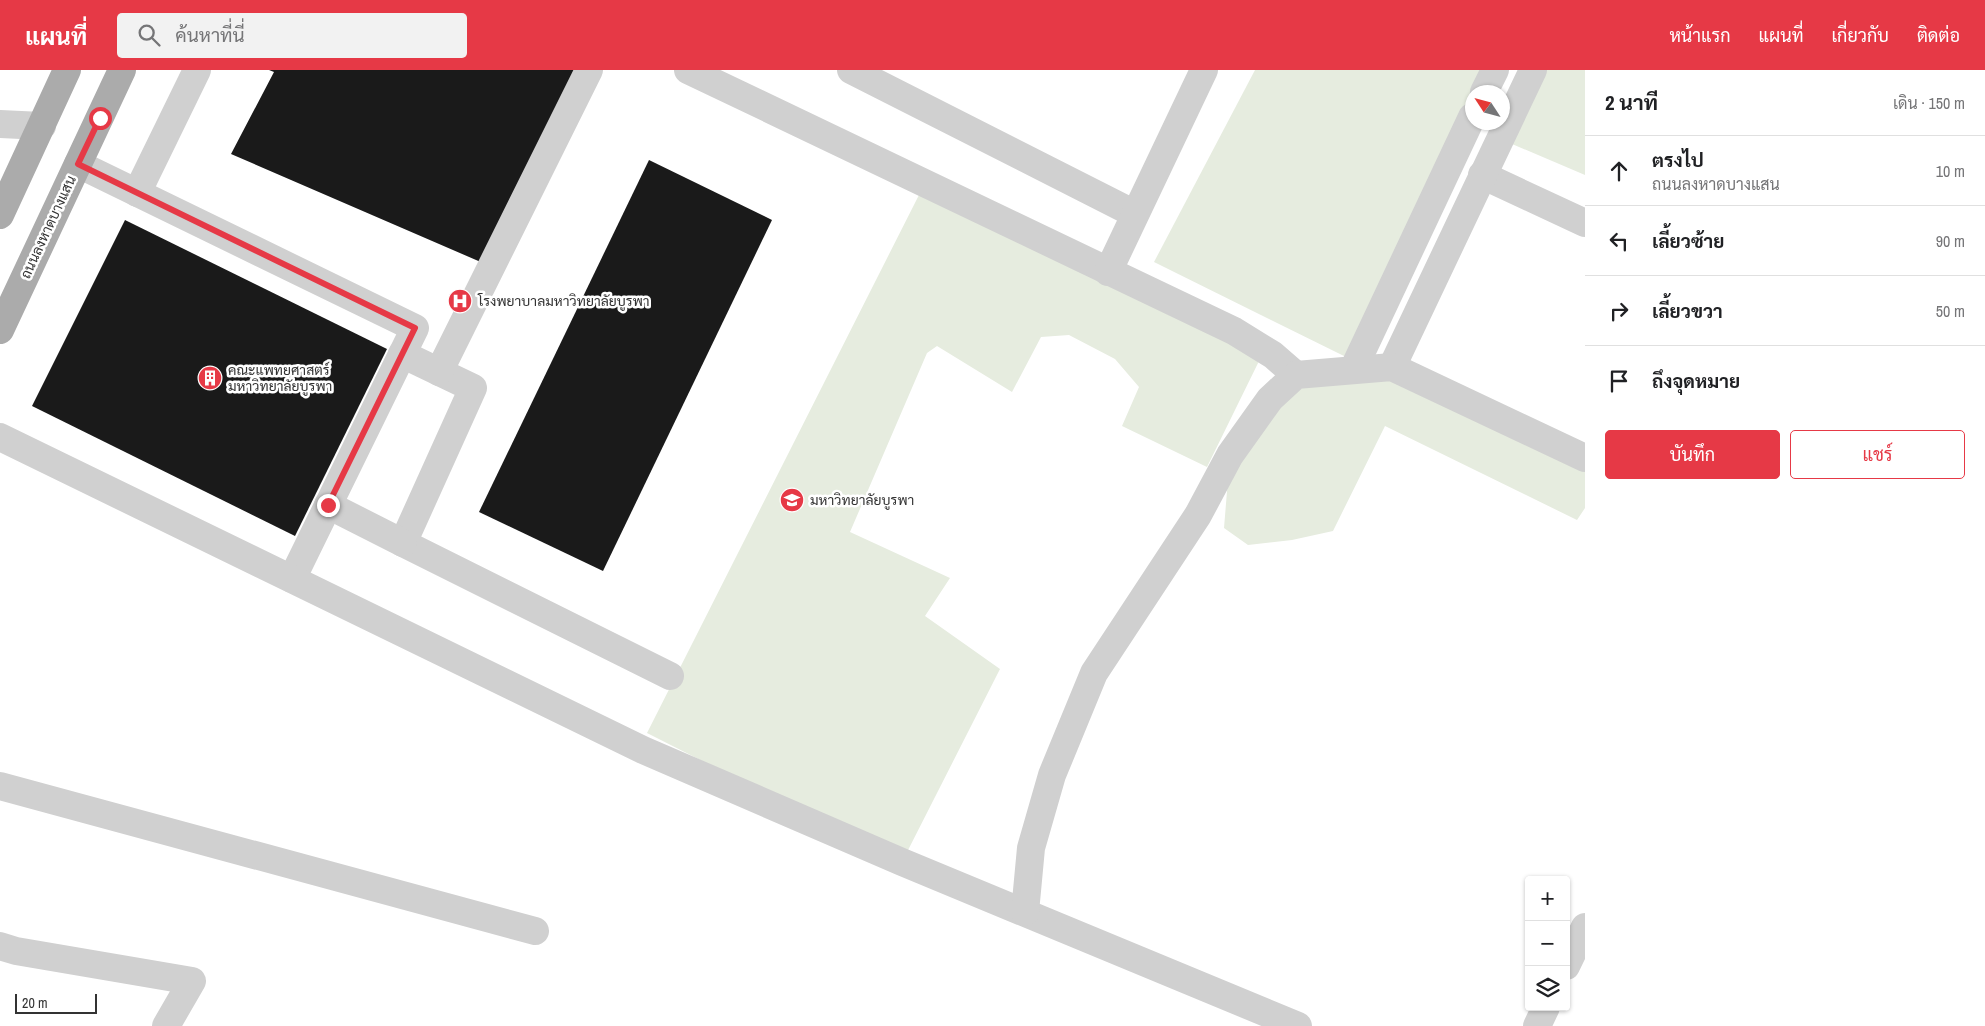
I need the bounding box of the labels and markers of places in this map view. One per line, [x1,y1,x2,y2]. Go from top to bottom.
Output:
hospital icon: โรงพยาบาลมหาวิทยาลัยบูรพา [447,288,473,314]
place label: โรงพยาบาลมหาวิทยาลัยบูรพา [477,292,650,311]
place label: คณะแพทยศาสตร์ มหาวิทยาลัยบูรพา [228,361,332,396]
building icon: คณะแพทยศาสตร์ มหาวิทยาลัยบูรพา [197,365,223,391]
school or university icon: มหาวิทยาลัยบูรพา [779,487,805,513]
place label: มหาวิทยาลัยบูรพา [810,491,914,510]

